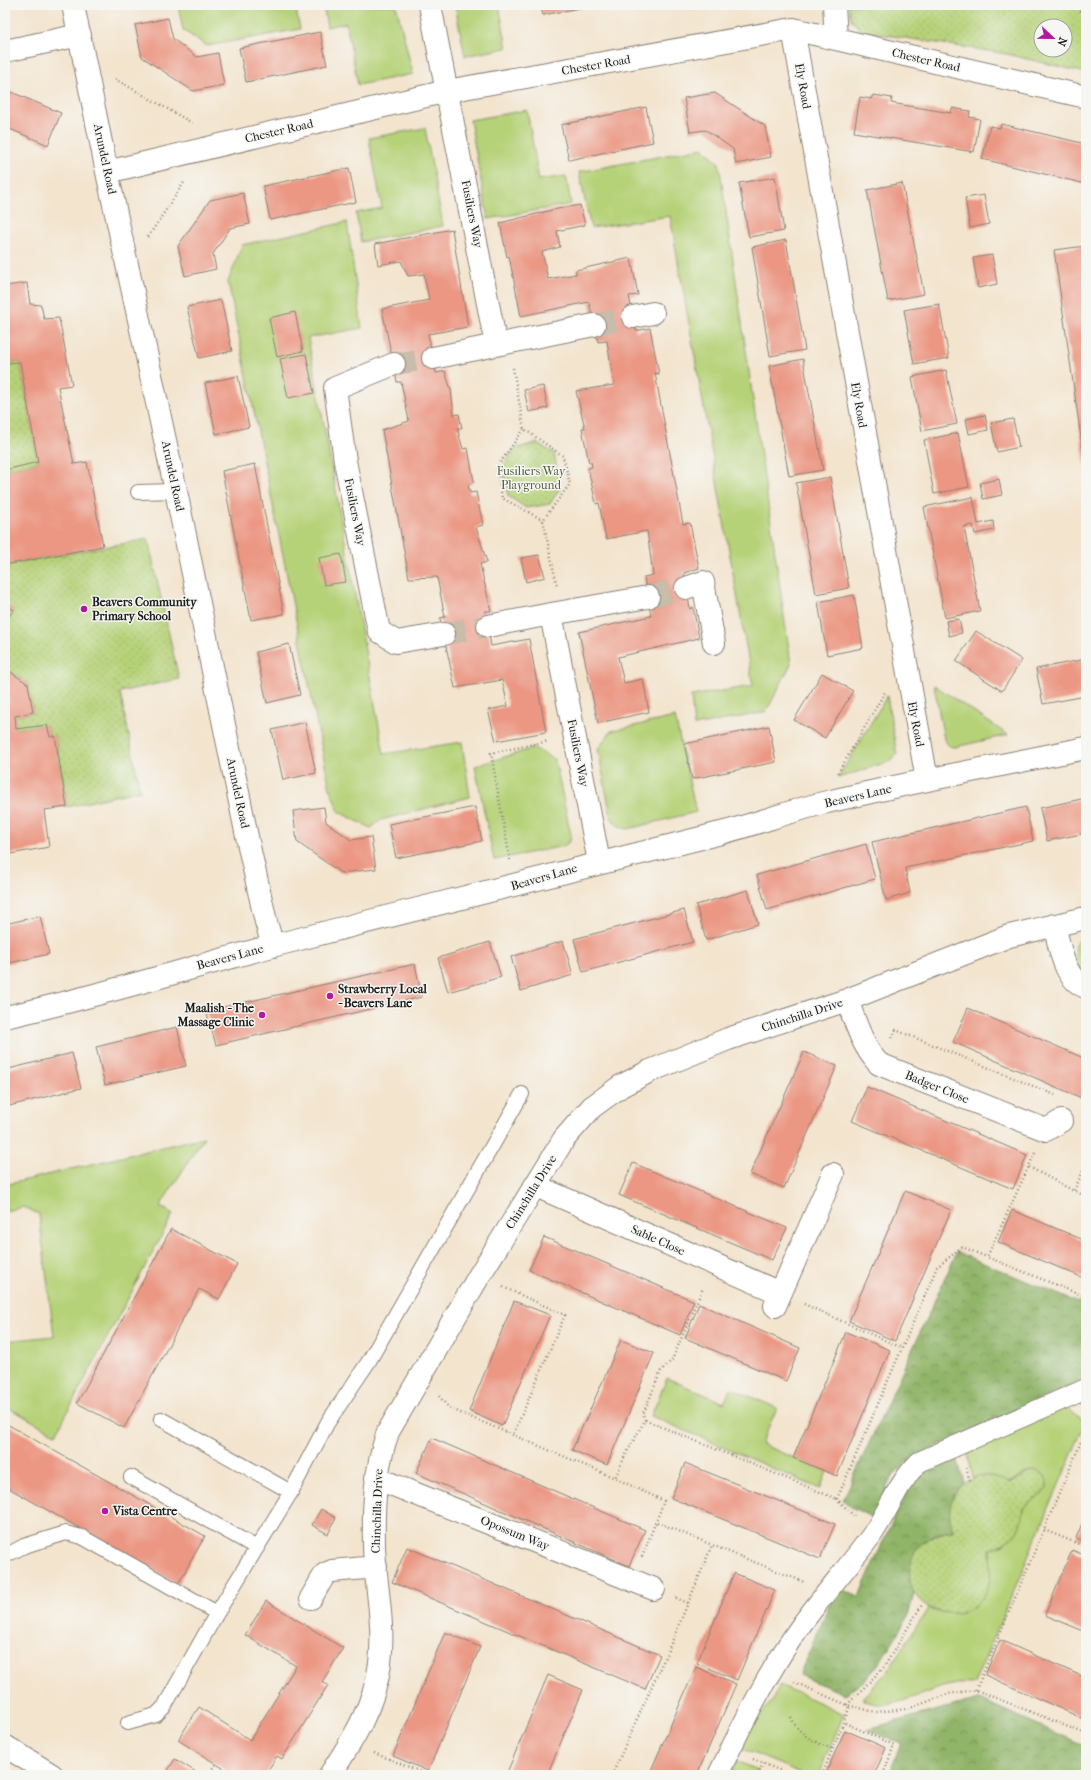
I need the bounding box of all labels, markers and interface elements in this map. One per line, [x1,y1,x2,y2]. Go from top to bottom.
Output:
north arrow [1033,18,1073,58]
text: N [1054,35,1069,48]
street label: Chester Road [890,45,962,75]
street label: Chester Road [560,52,632,78]
street label: Ely Road [792,62,814,110]
street label: Chester Road [243,116,315,146]
street label: Arundel Road [90,122,119,196]
street label: Fusiliers Way [459,179,486,250]
street label: Ely Road [848,381,870,429]
street label: Arundel Road [158,439,187,513]
park label: Fusiliers Way Playground [497,464,566,492]
street label: Fusiliers Way [342,477,369,548]
place label: Beavers Community Primary School [92,595,197,624]
marker: Beavers Community Primary School [79,604,89,614]
street label: Ely Road [905,700,927,748]
street label: Fusiliers Way [565,718,592,789]
street label: Arundel Road [223,756,252,830]
street label: Beavers Lane [823,781,893,811]
street label: Beavers Lane [509,861,579,893]
street label: Beavers Lane [195,941,265,973]
place label: Strawberry Local - Beavers Lane [338,982,427,1010]
marker: Strawberry Local - Beavers Lane [325,991,335,1001]
street label: Chinchilla Drive [759,995,845,1035]
place label: Maalish - The Massage Clinic [176,1001,255,1030]
marker: Maalish - The Massage Clinic [257,1010,267,1020]
street label: Badger Close [903,1068,971,1106]
street label: Chinchilla Drive [503,1152,559,1232]
street label: Sable Close [629,1222,687,1258]
street label: Chinchilla Drive [369,1468,385,1554]
place label: Vista Centre [112,1504,177,1518]
marker: Vista Centre [100,1506,110,1516]
street label: Opossum Way [478,1513,552,1553]

